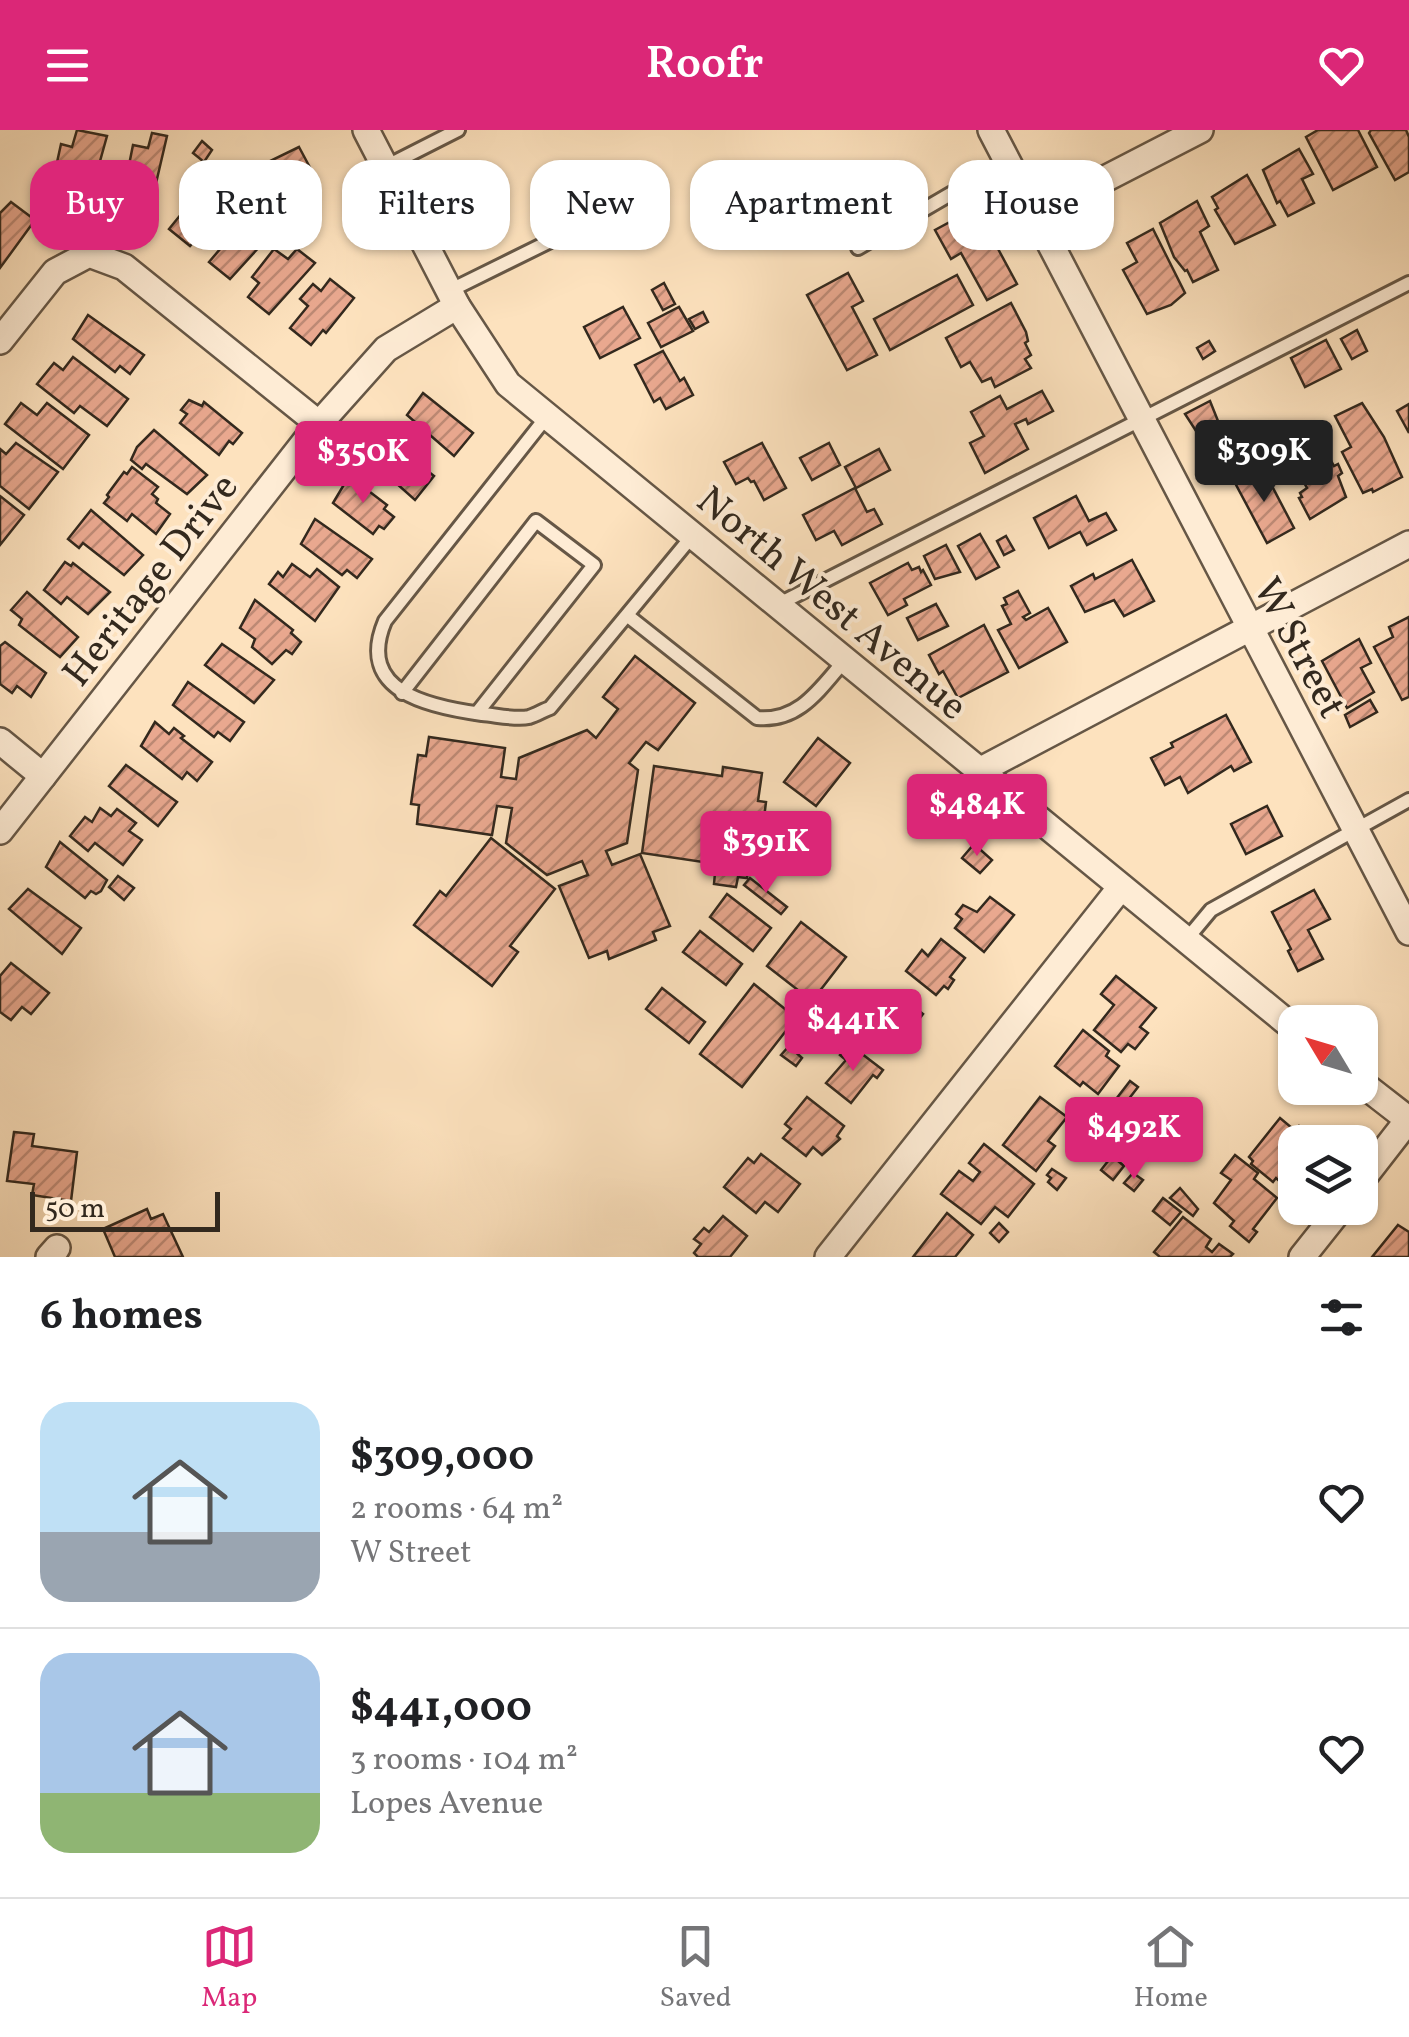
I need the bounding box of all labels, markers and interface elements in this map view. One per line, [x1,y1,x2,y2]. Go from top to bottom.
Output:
text: Roofr [646,34,763,97]
icon: menu [40,38,95,93]
icon: heart [1314,38,1369,93]
chip: Buy [30,160,159,250]
chip: Rent [179,160,322,250]
chip: Filters [342,160,510,250]
chip: New [530,160,670,250]
chip: Apartment [690,160,928,250]
chip: House [948,160,1114,250]
pin: $309K [1194,420,1334,505]
pin: $350K [293,421,433,506]
text: $309K [1217,430,1311,474]
text: $350K [317,431,409,475]
street label: Heritage Drive [51,463,253,700]
street label: North West Avenue [683,475,978,735]
street label: W Street [1237,569,1358,729]
pin: $484K [907,774,1047,859]
text: $484K [929,784,1025,828]
pin: $391K [696,811,836,896]
text: $391K [722,821,810,865]
pin: $441K [783,989,923,1074]
text: $441K [807,999,899,1043]
north arrow [1278,1005,1378,1105]
map controls [1278,1005,1378,1225]
pin: $492K [1064,1097,1204,1182]
text: $492K [1087,1107,1181,1151]
button: layers [1278,1125,1378,1225]
scale bar [30,1187,220,1232]
text: 50 m [45,1190,105,1229]
text: 6 homes [40,1288,203,1347]
icon: filters [1314,1290,1369,1345]
text: $309,000 [350,1429,534,1488]
icon: home [120,1442,240,1562]
icon: heart [1314,1475,1369,1530]
text: 2 rooms · 64 m² [350,1488,563,1532]
text: W Street [350,1532,471,1576]
text: $441,000 [350,1680,532,1739]
icon: home [120,1693,240,1813]
icon: heart [1314,1726,1369,1781]
text: 3 rooms · 104 m² [350,1739,578,1783]
text: Lopes Avenue [350,1783,543,1827]
tab: Map [201,1919,257,2018]
tab: Saved [659,1919,732,2018]
tab: Home [1134,1919,1208,2018]

